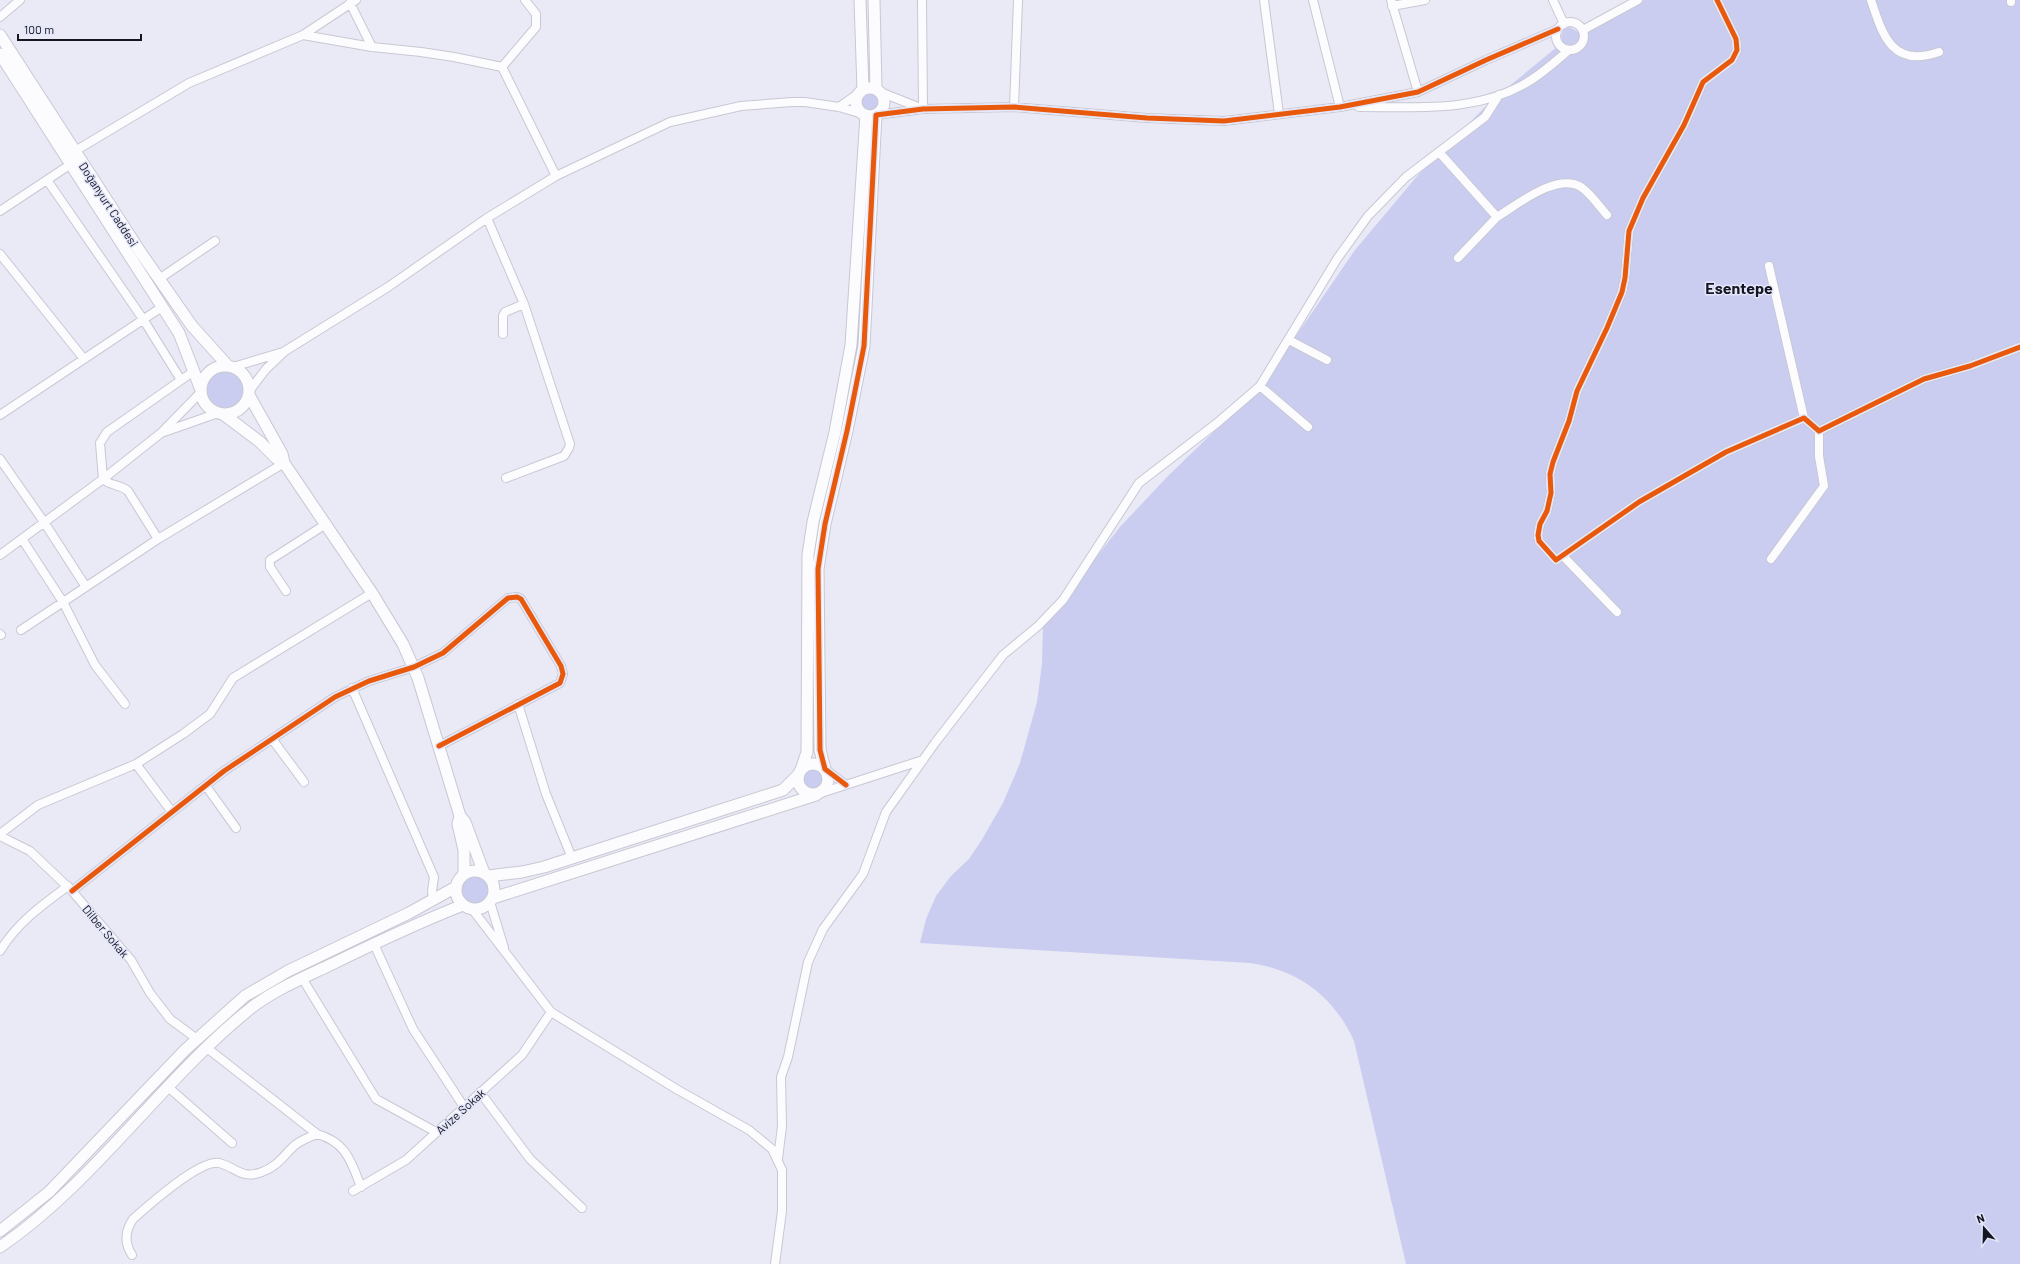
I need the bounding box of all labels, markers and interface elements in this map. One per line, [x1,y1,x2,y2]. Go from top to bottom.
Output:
scale bar [18,16,141,42]
text: 100 m [24,22,54,36]
street label: Doğanyurt Caddesi [77,159,141,249]
district label: Esentepe [1705,278,1773,297]
street label: Dilber Sokak [80,902,132,960]
street label: Avize Sokak [432,1085,488,1137]
north arrow [1964,1208,2004,1248]
text: N [1975,1211,1986,1225]

